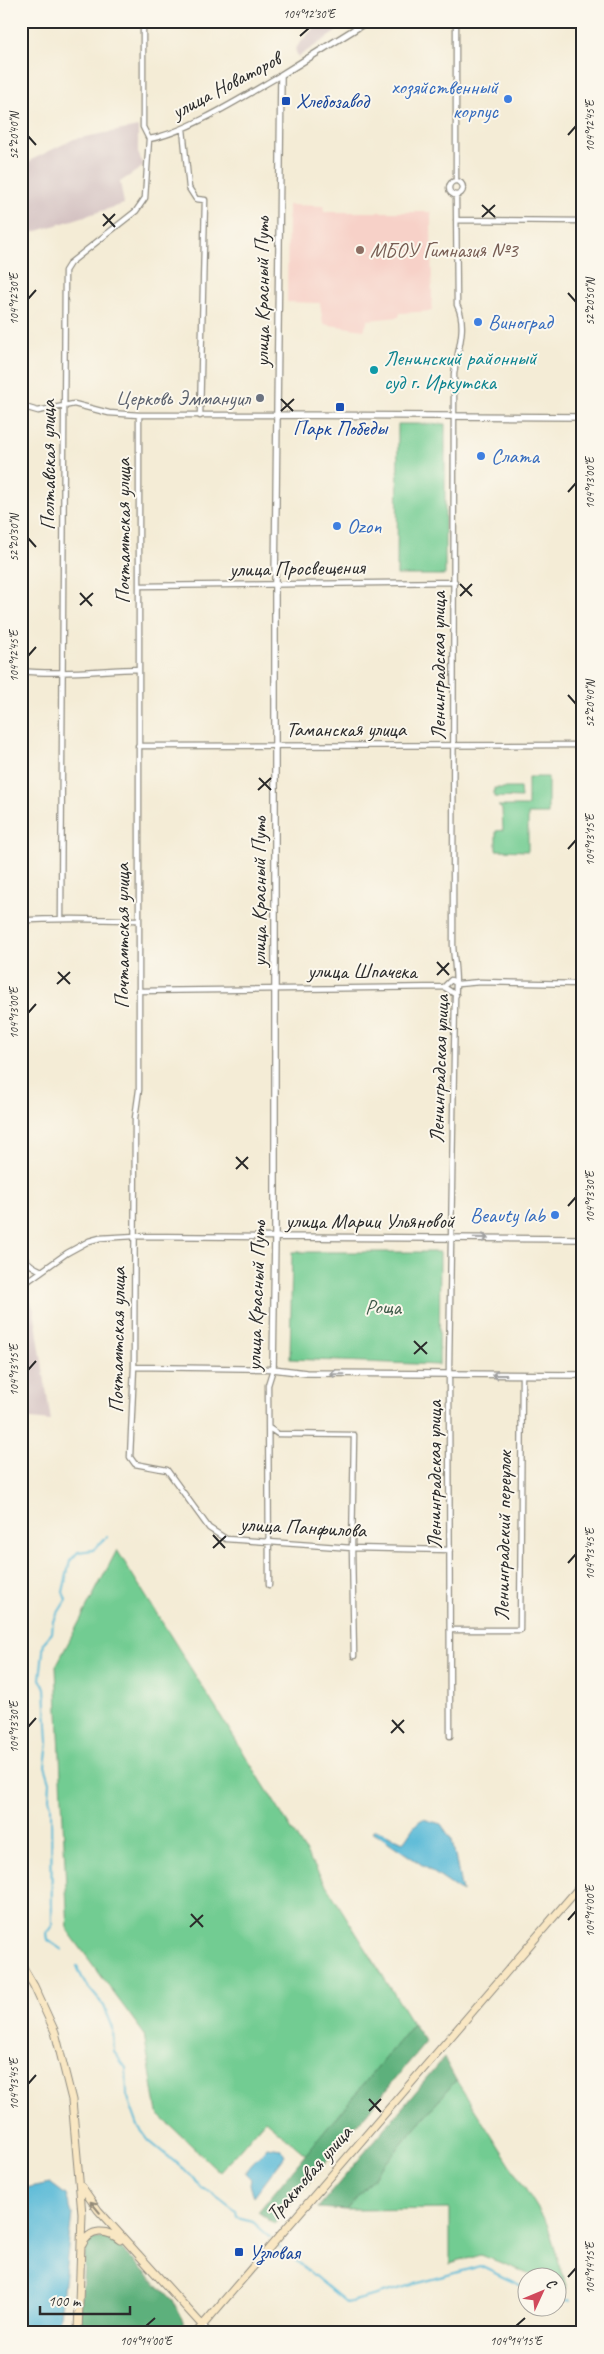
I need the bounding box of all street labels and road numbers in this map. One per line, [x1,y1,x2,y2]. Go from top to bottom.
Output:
street label: улица Новаторов [165,43,289,125]
street label: улица Красный Путь [249,216,275,369]
street label: Полтавская улица [35,398,61,530]
street label: Почтамтская улица [110,456,136,604]
street label: улица Просвещения [227,554,366,582]
street label: Ленинградская улица [425,590,451,740]
street label: Таманская улица [286,716,408,742]
street label: улица Красный Путь [246,816,272,969]
street label: Почтамтская улица [109,861,135,1009]
street label: улица Шпачека [305,958,419,984]
street label: Ленинградская улица [423,993,455,1144]
street label: улица Марии Ульяновой [284,1208,456,1234]
street label: улица Красный Путь [240,1219,272,1373]
street label: Почтамтская улица [103,1265,131,1413]
street label: Ленинградская улица [421,1399,447,1549]
street label: Ленинградский переулок [489,1449,518,1621]
street label: улица Панфилова [237,1511,369,1543]
street label: Трактовая улица [260,2119,359,2226]

